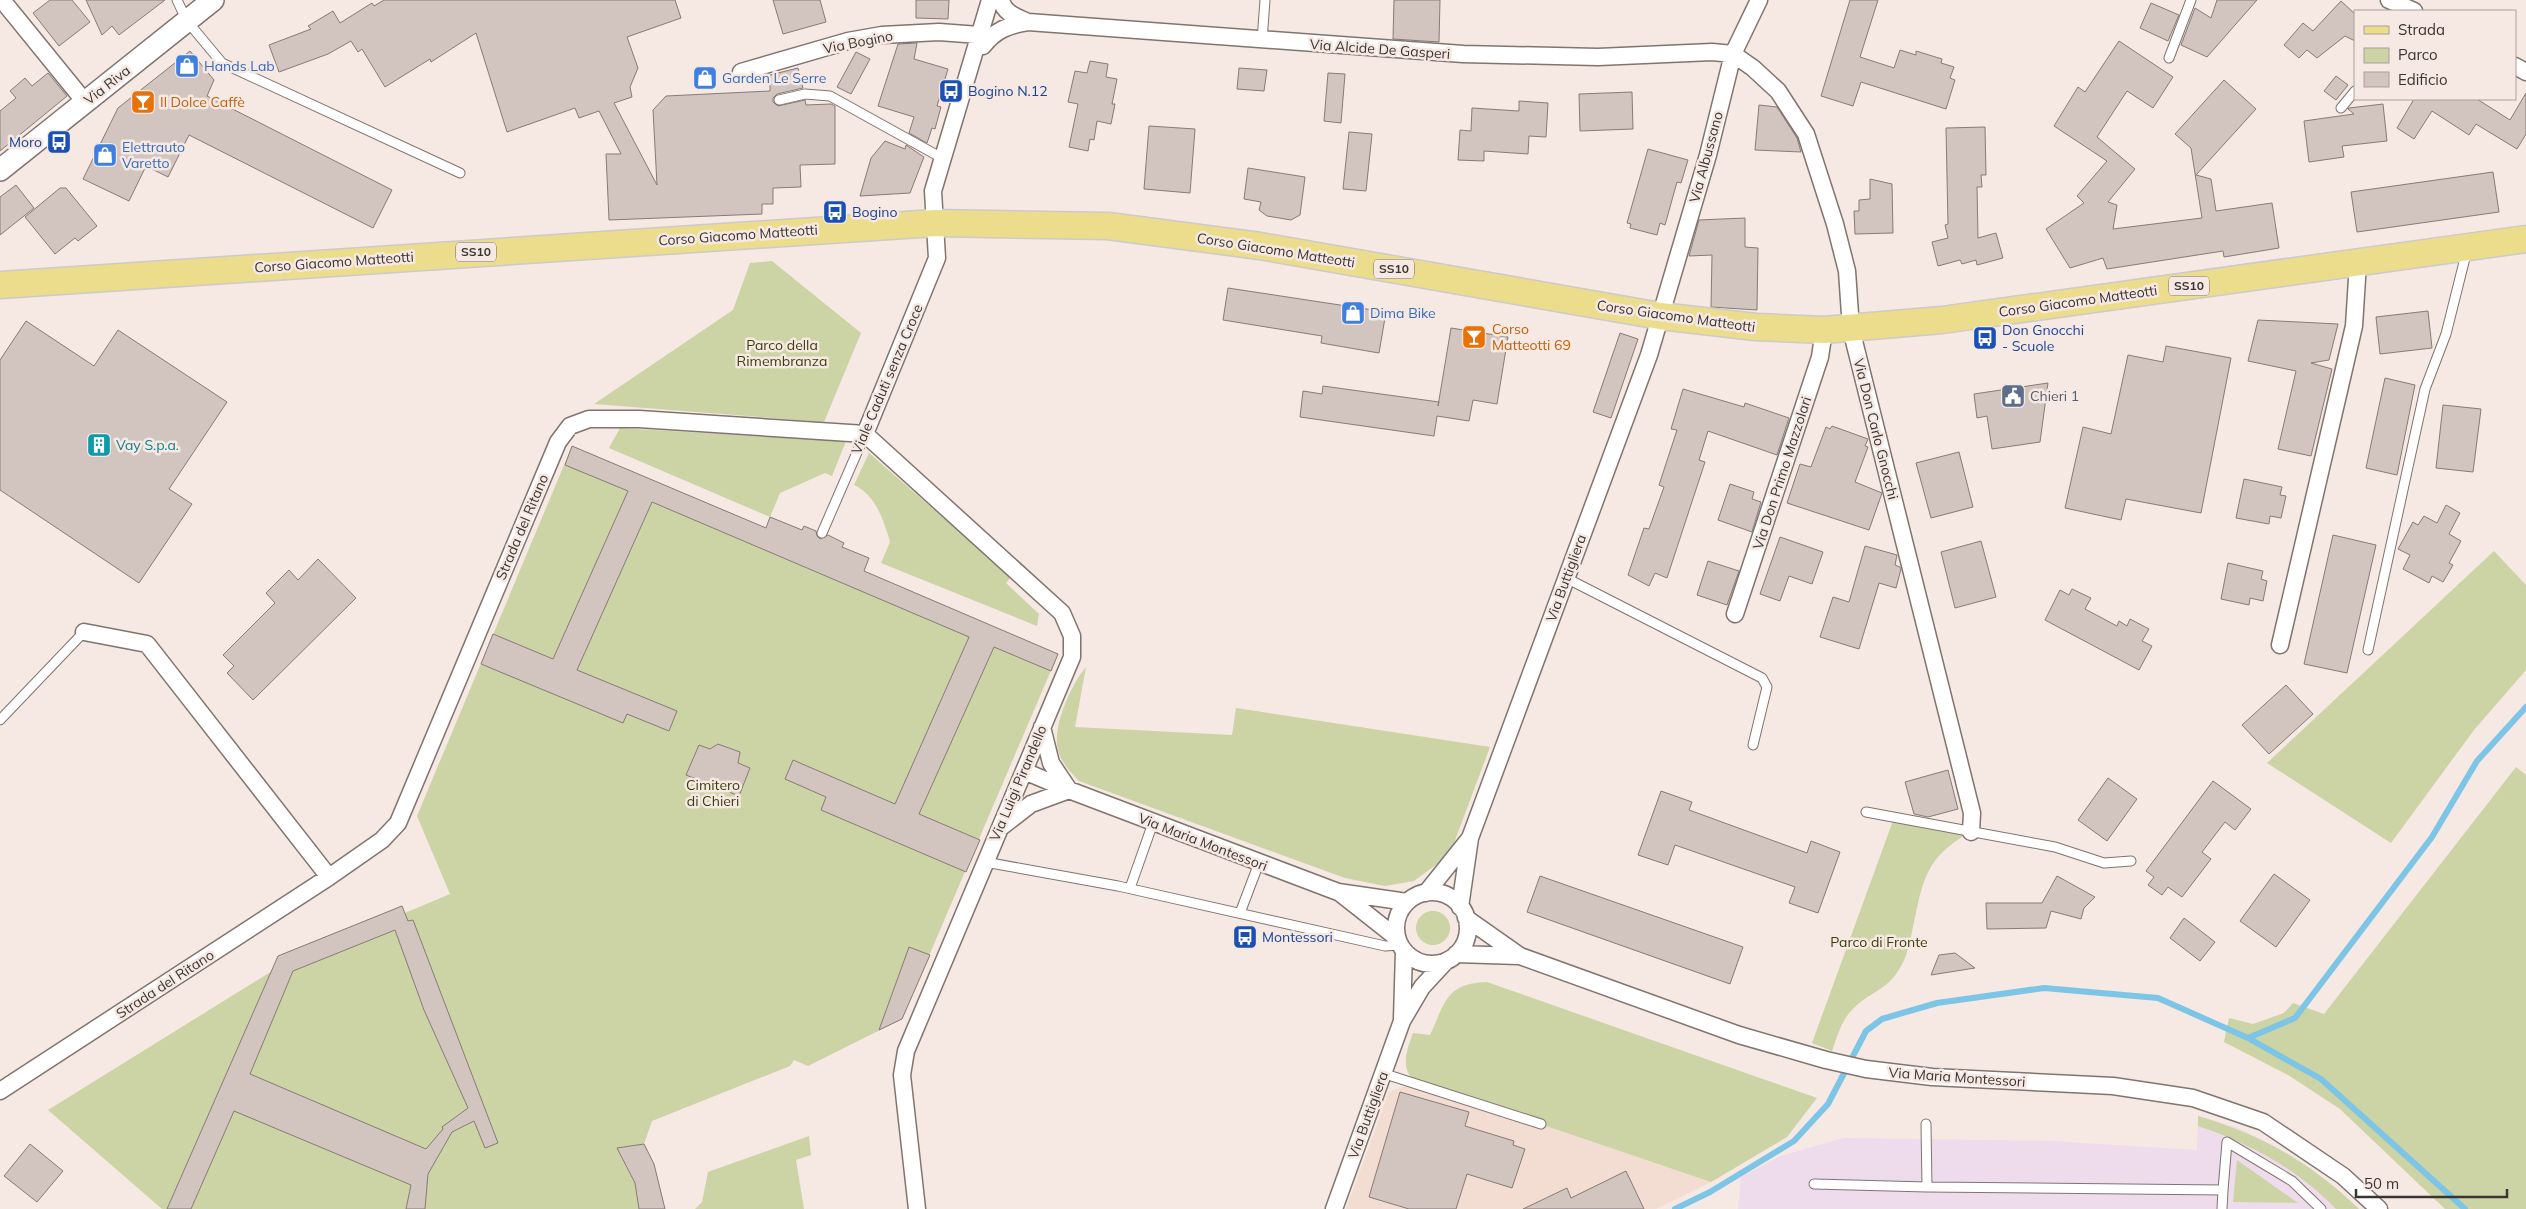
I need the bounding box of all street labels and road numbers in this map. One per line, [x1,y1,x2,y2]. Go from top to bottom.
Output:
street label: Via Bogino [822,26,894,58]
street label: Via Alcide De Gasperi [1309,35,1451,63]
street label: Via Riva [80,61,134,109]
street label: Via Albussano [1685,109,1727,205]
street label: Corso Giacomo Matteotti [658,220,818,250]
street label: Corso Giacomo Matteotti [1196,229,1356,271]
road number: SS10 [456,242,496,262]
street label: Corso Giacomo Matteotti [254,247,414,277]
road number: SS10 [1374,260,1414,278]
road number: SS10 [2169,276,2209,296]
street label: Corso Giacomo Matteotti [1998,281,2158,321]
street label: Corso Giacomo Matteotti [1596,296,1756,336]
street label: Viale Caduti senza Croce [847,301,927,457]
street label: Via Don Carlo Gnocchi [1850,356,1902,502]
street label: Via Don Primo Mazzolari [1749,394,1815,552]
street label: Strada del Ritano [492,471,552,583]
street label: Via Buttigliera [1542,532,1590,624]
street label: Via Luigi Pirandello [985,722,1051,844]
street label: Via Maria Montessori [1136,809,1270,875]
street label: Strada del Ritano [113,946,217,1022]
street label: Via Maria Montessori [1888,1063,2026,1091]
street label: Via Buttigliera [1344,1069,1392,1161]

